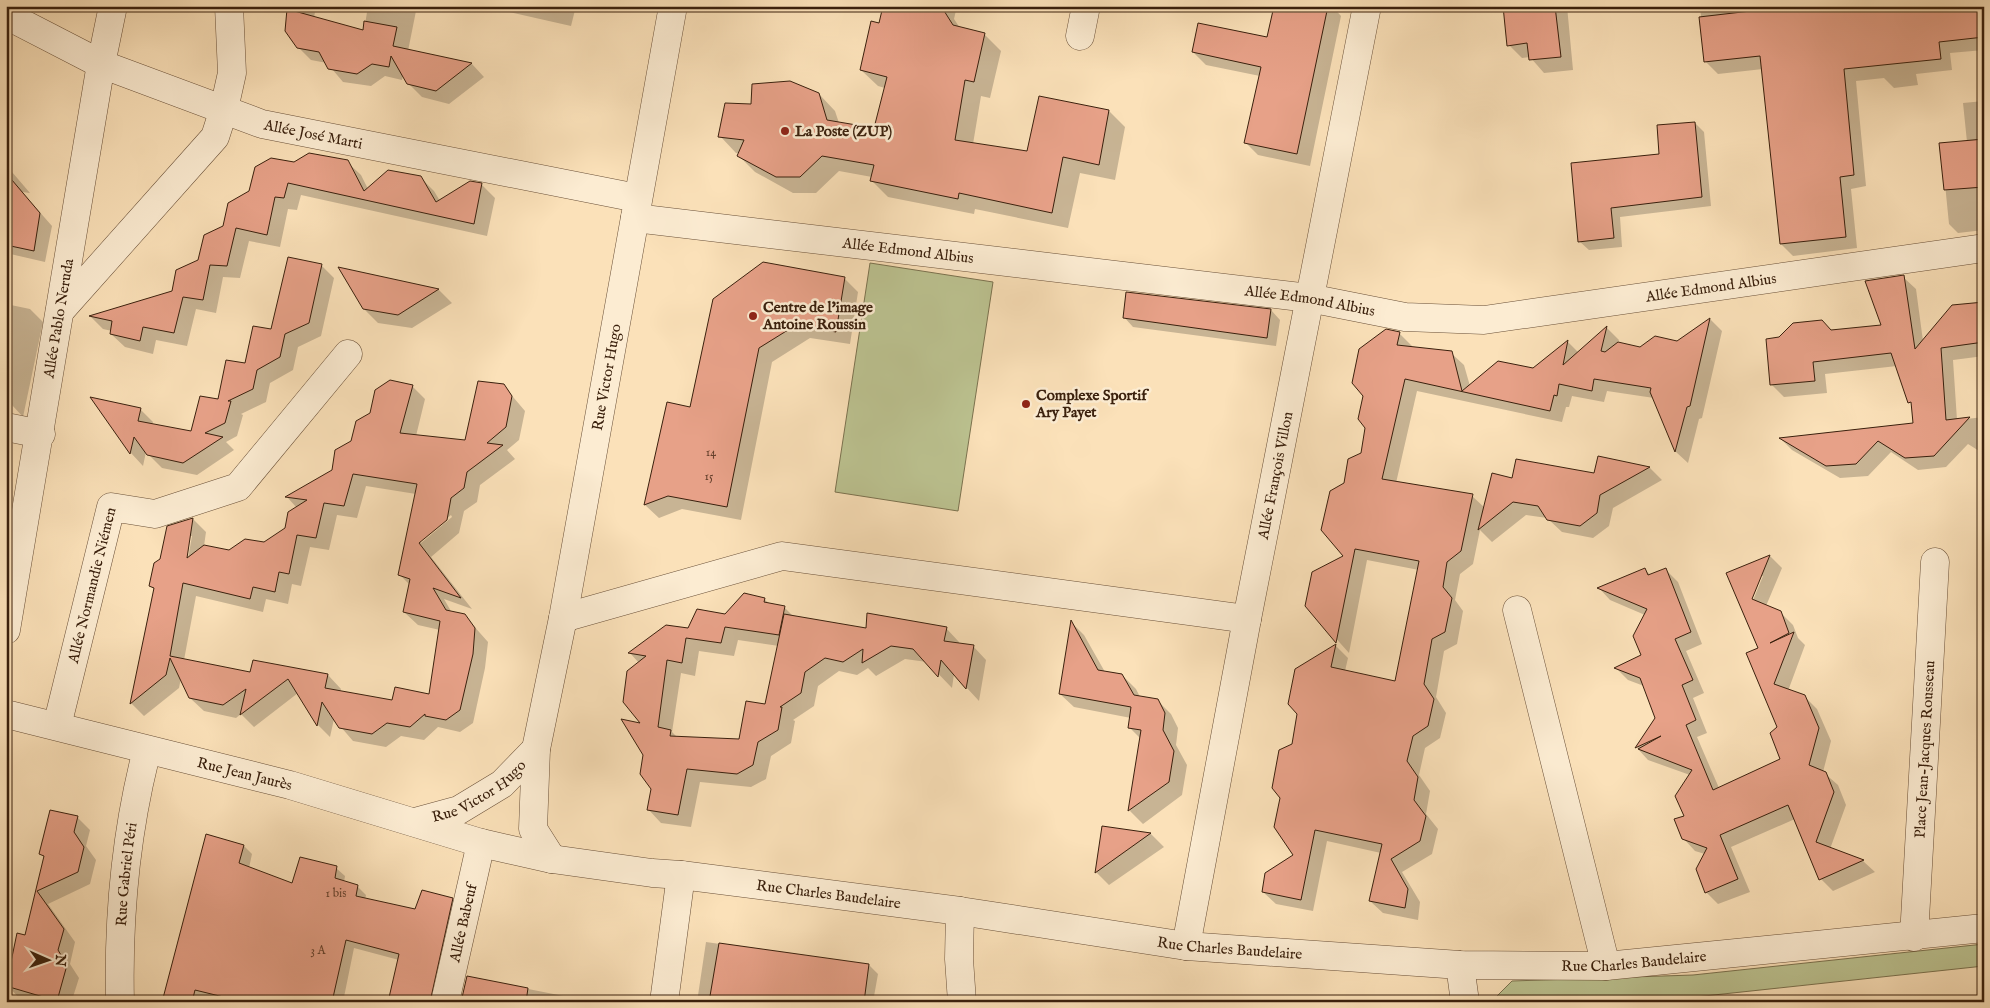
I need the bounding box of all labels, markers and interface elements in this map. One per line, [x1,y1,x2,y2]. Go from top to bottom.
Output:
street label: Allée José Marti [261,115,364,153]
place label: La Poste (ZUP) [795,122,892,141]
marker: La Poste (ZUP) [779,125,791,137]
street label: Allée Edmond Albius [841,233,975,268]
street label: Allée Pablo Neruda [39,257,78,381]
street label: Allée Edmond Albius [1643,269,1778,306]
street label: Allée Edmond Albius [1243,281,1377,320]
place label: Centre de l'image Antoine Roussin [762,298,873,334]
marker: Centre de l'image Antoine Roussin [747,310,759,322]
street label: Rue Victor Hugo [587,322,625,432]
place label: Complexe Sportif Ary Payet [1035,386,1149,422]
marker: Complexe Sportif Ary Payet [1020,398,1032,410]
street label: Allée François Villon [1253,410,1297,542]
house number: 14 [706,445,716,460]
house number: 15 [705,469,714,484]
street label: Allée Normandie Niémen [63,505,120,666]
street label: Place Jean-Jacques Rousseau [1910,660,1939,839]
street label: Rue Jean Jaurès [195,753,294,795]
street label: Rue Victor Hugo [430,756,530,826]
street label: Rue Gabriel Péri [111,821,141,927]
street label: Rue Charles Baudelaire [755,875,902,913]
street label: Allée Babeuf [445,879,482,965]
house number: 1 bis [326,886,346,901]
street label: Rue Charles Baudelaire [1156,932,1303,964]
north arrow [22,936,72,986]
house number: 3 A [310,943,326,958]
street label: Rue Charles Baudelaire [1561,946,1708,976]
text: N [51,953,69,967]

